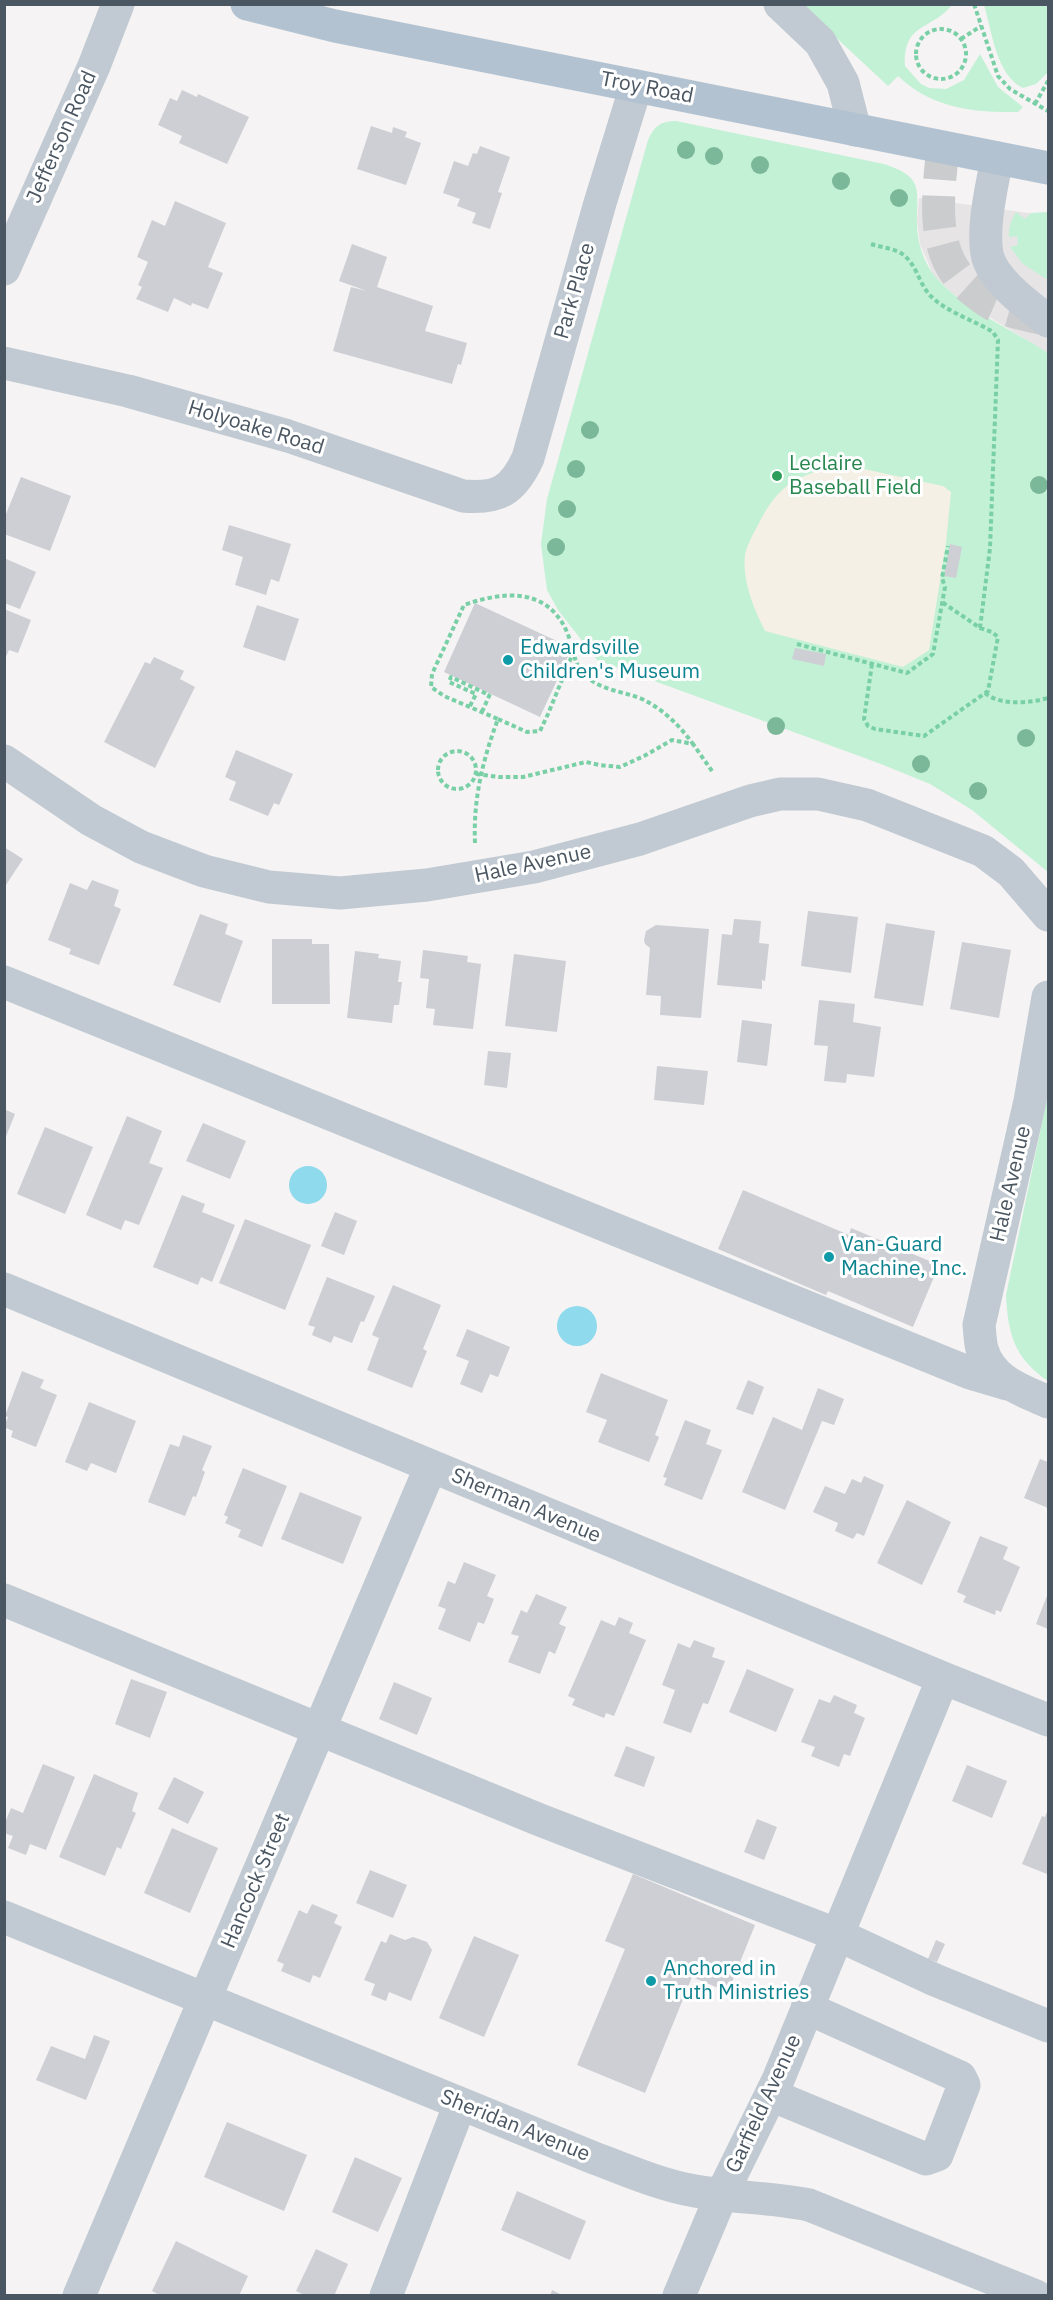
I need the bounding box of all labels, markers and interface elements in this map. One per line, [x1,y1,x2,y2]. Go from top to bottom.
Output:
street label: Jefferson Road [22,67,102,207]
street label: Troy Road [598,67,696,109]
street label: Park Place [549,240,601,342]
street label: Holyoake Road [185,395,327,461]
place label: Leclaire Baseball Field [789,451,922,501]
marker: Leclaire Baseball Field [770,469,784,483]
place label: Edwardsville Children's Museum [520,635,700,685]
marker: Edwardsville Children's Museum [501,653,515,667]
street label: Hale Avenue [472,839,594,889]
street label: Hale Avenue [985,1123,1037,1245]
place label: Van-Guard Machine, Inc. [841,1232,967,1282]
marker: Van-Guard Machine, Inc. [822,1250,836,1264]
street label: Sherman Avenue [447,1463,605,1549]
street label: Hancock Street [216,1810,296,1952]
place label: Anchored in Truth Ministries [663,1956,810,2006]
marker: Anchored in Truth Ministries [644,1974,658,1988]
street label: Garfield Avenue [721,2031,807,2177]
street label: Sheridan Avenue [437,2085,593,2167]

